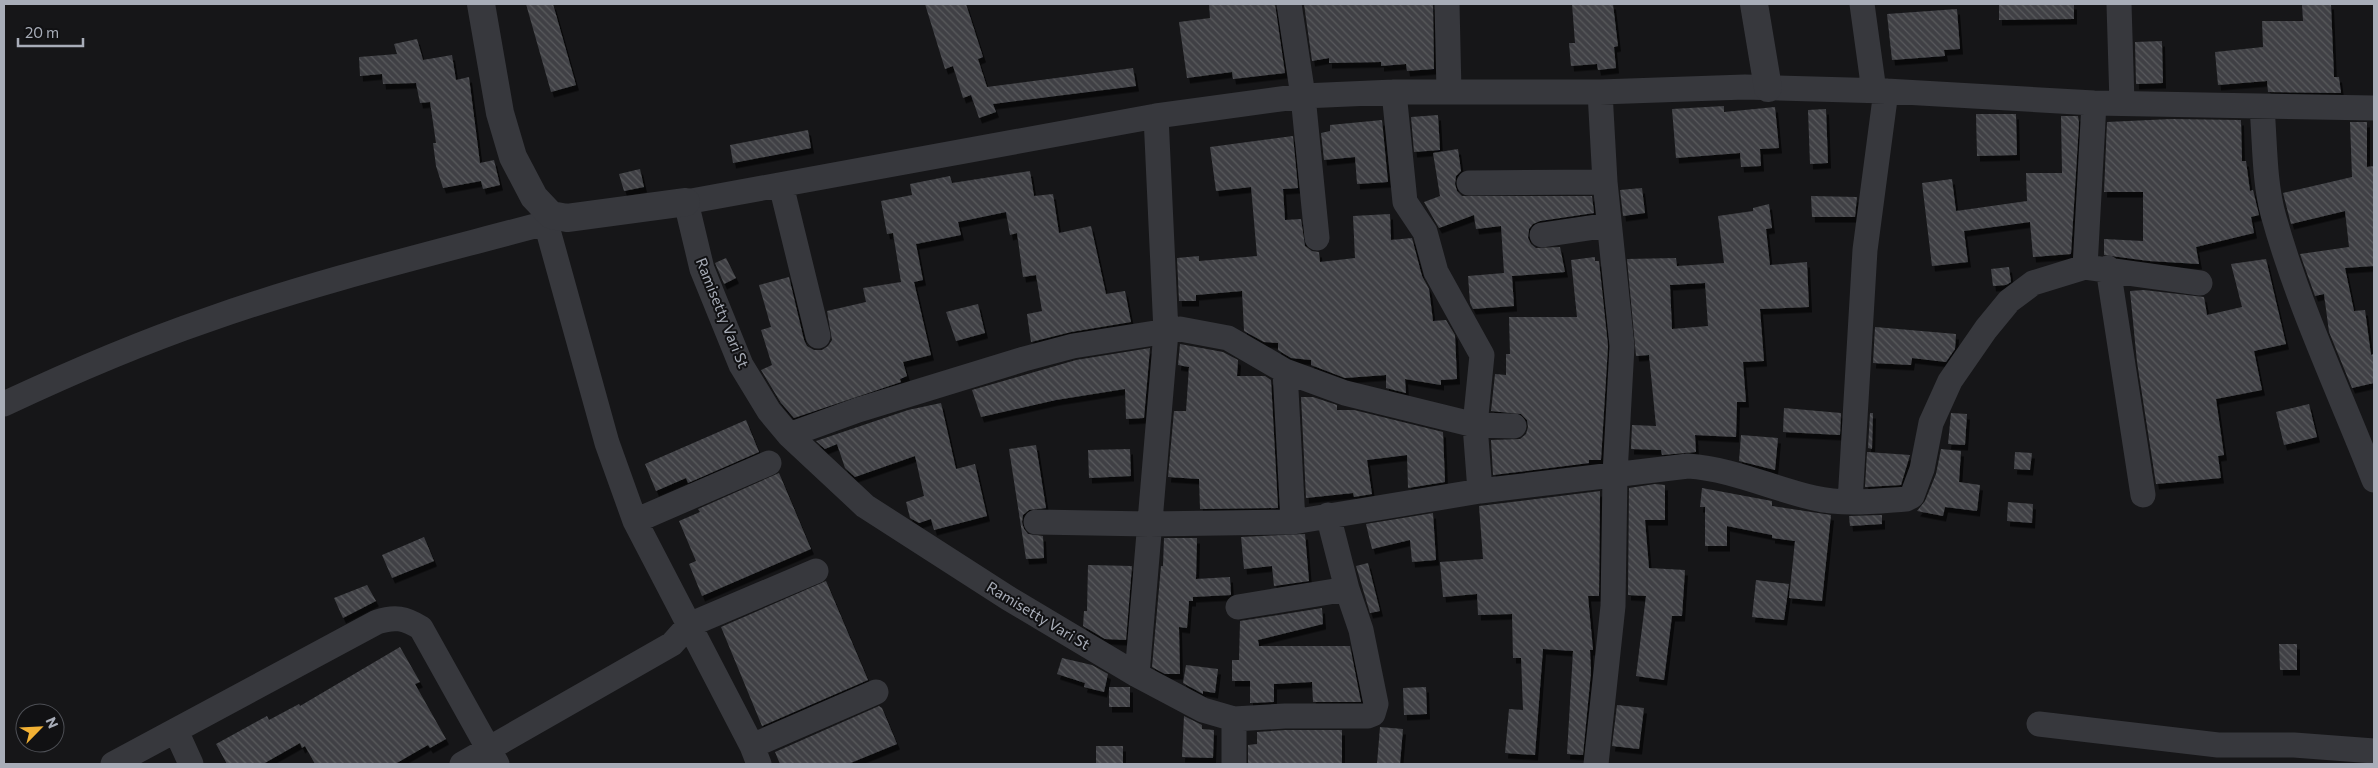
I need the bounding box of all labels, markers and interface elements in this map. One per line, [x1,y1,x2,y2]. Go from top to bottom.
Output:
scale bar [18,15,82,47]
text: 20 m [25,23,59,41]
street label: Ramisetty Vari St [693,255,753,370]
street label: Ramisetty Vari St [984,577,1093,653]
north arrow [15,703,65,753]
text: N [42,714,62,731]

